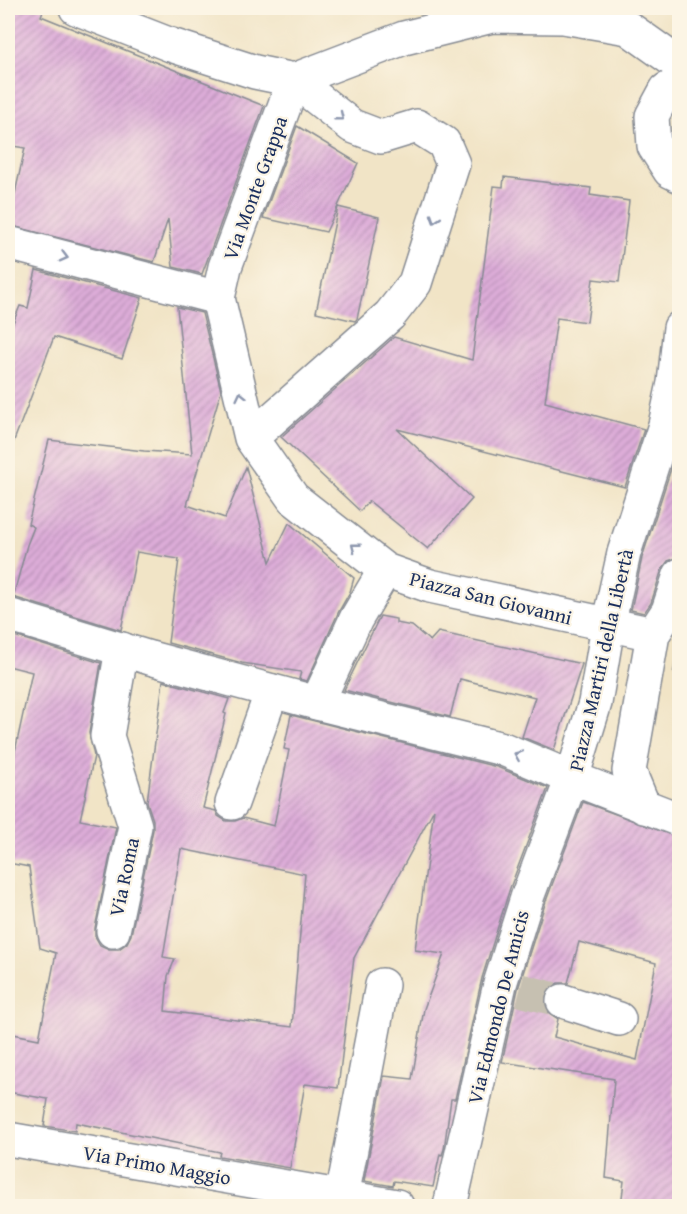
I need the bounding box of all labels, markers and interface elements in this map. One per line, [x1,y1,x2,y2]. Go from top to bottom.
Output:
one-way arrow [333,109,344,120]
street label: Via Monte Grappa [215,111,294,264]
one-way arrow [430,213,442,224]
one-way arrow [58,250,69,262]
one-way arrow [235,391,248,401]
one-way arrow [350,543,361,554]
street label: Piazza Martiri della Libertà [561,545,640,774]
street label: Piazza San Giovanni [407,563,576,632]
one-way arrow [513,750,524,762]
street label: Via Roma [101,834,146,919]
street label: Via Edmondo De Amicis [459,907,536,1107]
street label: Via Primo Maggio [81,1137,233,1192]

